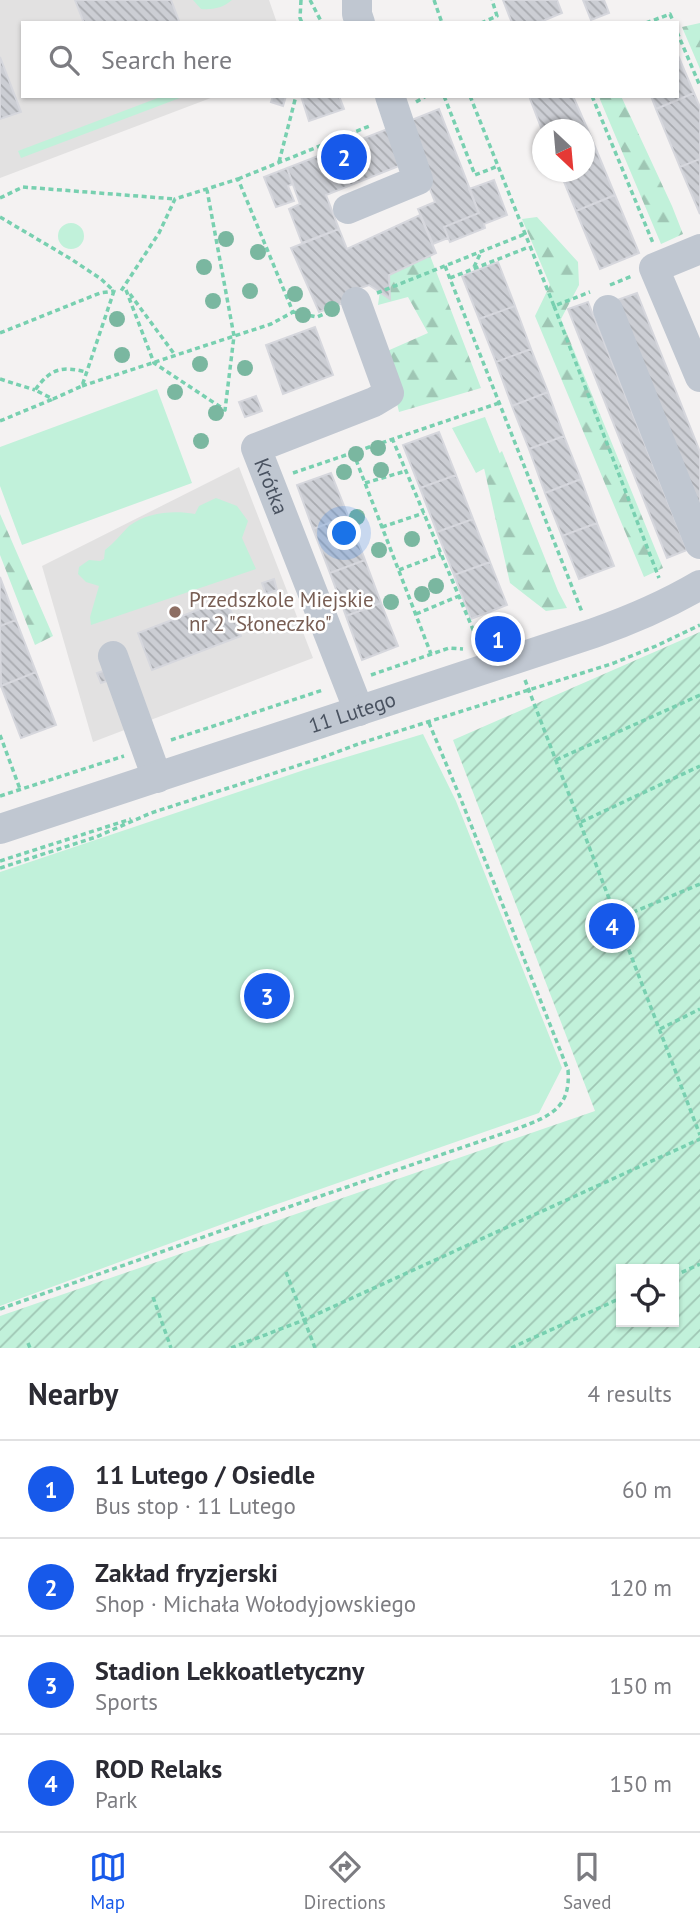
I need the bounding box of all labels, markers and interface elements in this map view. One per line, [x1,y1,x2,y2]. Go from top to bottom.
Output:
search box [21,21,679,98]
icon: search [45,41,83,79]
text: Search here [101,43,232,76]
north arrow [532,119,595,182]
pin: 2 [321,131,367,183]
street label: Krótka [248,454,295,518]
your location [327,516,361,550]
place label: Przedszkole Miejskie nr 2 "Słoneczko" [189,586,374,637]
marker: Przedszkole Miejskie nr 2 "Słoneczko" [167,604,183,620]
pin: 1 [475,613,521,665]
street label: 11 Lutego [305,685,399,739]
pin: 4 [589,900,635,952]
pin: 3 [244,970,290,1022]
map controls [616,1264,679,1327]
button: locate [616,1264,679,1327]
text: Nearby [28,1374,118,1413]
text: 4 results [588,1379,672,1408]
text: 11 Lutego / Osiedle [95,1458,315,1491]
text: 1 [44,1475,58,1504]
text: 60 m [622,1475,672,1504]
text: Bus stop · 11 Lutego [95,1491,296,1520]
text: Zakład fryzjerski [95,1556,278,1589]
text: 2 [44,1573,58,1602]
text: 120 m [610,1573,672,1602]
text: Shop · Michała Wołodyjowskiego [95,1589,416,1618]
text: Stadion Lekkoatletyczny [95,1654,364,1687]
text: 3 [44,1671,58,1700]
text: 150 m [610,1671,672,1700]
text: Sports [95,1687,158,1716]
text: ROD Relaks [95,1752,222,1785]
text: 4 [44,1769,58,1798]
text: 150 m [610,1769,672,1798]
text: Park [95,1785,137,1814]
tab: Map [89,1848,127,1914]
tab: Directions [304,1848,386,1914]
tab: Saved [563,1848,611,1914]

